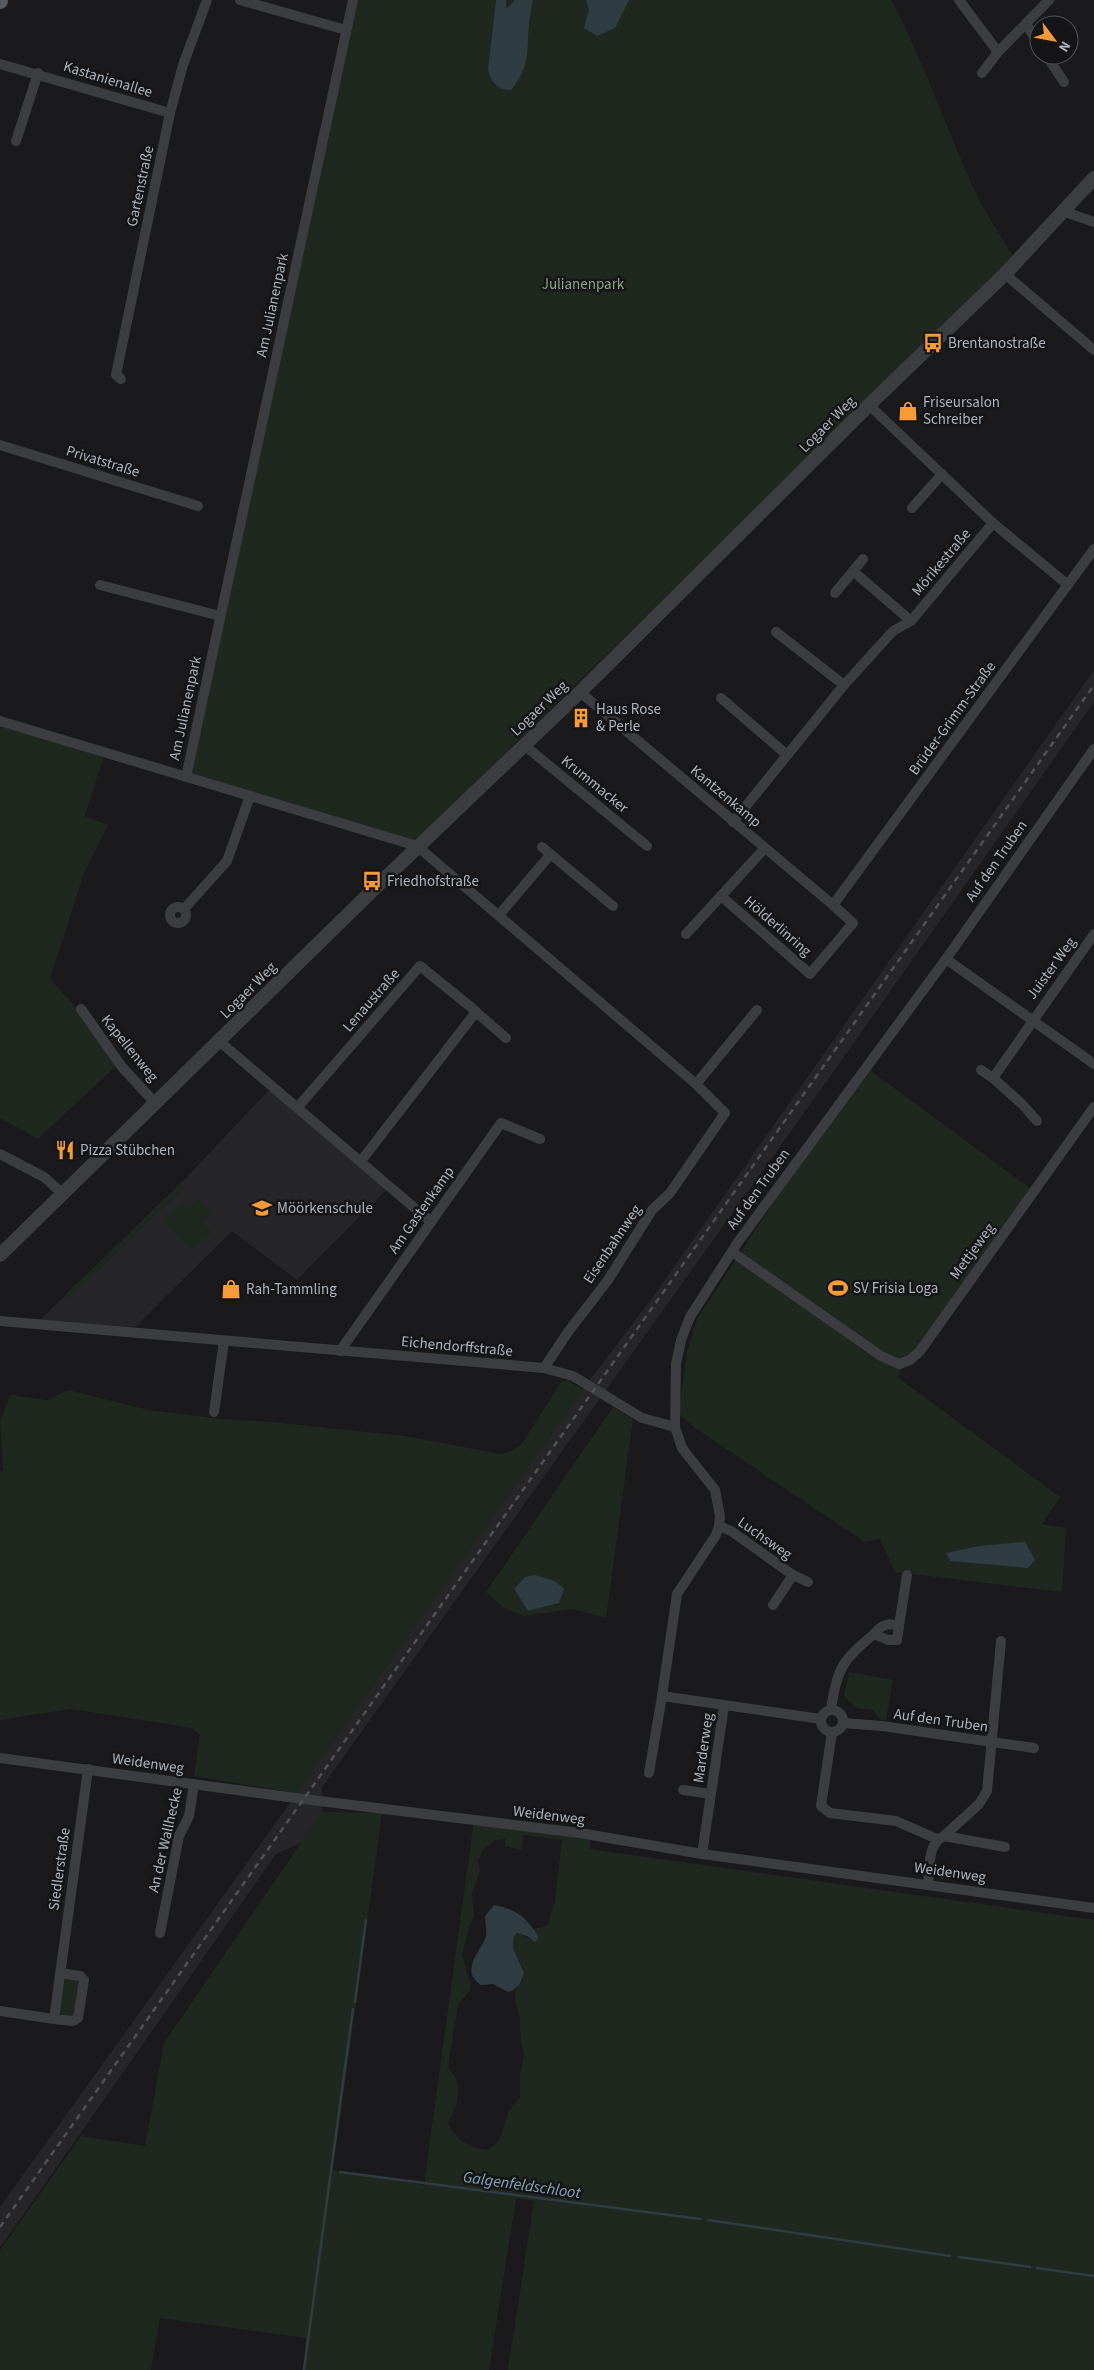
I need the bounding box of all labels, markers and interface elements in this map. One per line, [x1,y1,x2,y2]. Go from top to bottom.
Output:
north arrow [1029,15,1079,65]
text: N [1053,37,1075,56]
street label: Kastanienallee [61,56,155,103]
street label: Gartenstraße [122,144,159,228]
street label: Am Julianenpark [251,250,294,359]
park label: Julianenpark [542,274,625,295]
bus stop icon: Brentanostraße [922,332,944,354]
place label: Brentanostraße [948,333,1046,354]
street label: Logaer Weg [794,391,861,457]
place label: Friseursalon Schreiber [923,392,1000,430]
shop icon: Friseursalon Schreiber [897,400,919,422]
street label: Privatstraße [63,440,142,483]
street label: Mörikestraße [907,524,976,601]
street label: Am Julianenpark [164,653,207,762]
street label: Brüder-Grimm-Straße [904,657,1001,780]
street label: Logaer Weg [506,675,573,741]
place label: Haus Rose & Perle [596,699,661,737]
building icon: Haus Rose & Perle [570,707,592,729]
street label: Krummacker [557,751,633,819]
street label: Kantzenkamp [686,760,766,832]
street label: Auf den Truben [961,816,1032,906]
bus stop icon: Friedhofstraße [361,870,383,892]
place label: Friedhofstraße [387,871,479,892]
street label: Hölderlinring [739,891,816,962]
street label: Juister Weg [1022,933,1081,1004]
street label: Logaer Weg [215,957,282,1023]
street label: Lenaustraße [338,964,405,1037]
street label: Kapellenweg [96,1010,163,1087]
restaurant icon: Pizza Stübchen [54,1139,76,1161]
place label: Pizza Stübchen [80,1140,175,1161]
street label: Auf den Truben [722,1145,795,1234]
street label: Am Gastenkamp [383,1162,459,1258]
school or university icon: Möörkenschule [251,1197,273,1219]
place label: Möörkenschule [277,1198,373,1219]
street label: Eisenbahnweg [578,1200,647,1288]
street label: Mettjeweg [945,1219,1000,1284]
sports icon: SV Frisia Loga [827,1277,849,1299]
shop icon: Rah-Tammling [220,1278,242,1300]
place label: SV Frisia Loga [853,1278,938,1299]
place label: Rah-Tammling [246,1279,337,1300]
street label: Eichendorffstraße [400,1331,514,1362]
street label: Luchsweg [733,1512,797,1565]
street label: Auf den Truben [892,1703,990,1738]
street label: Marderweg [688,1711,719,1784]
street label: Weidenweg [111,1748,186,1779]
street label: An der Wallhecke [143,1786,188,1895]
street label: Weidenweg [512,1801,587,1830]
street label: Siedlerstraße [43,1826,76,1912]
street label: Weidenweg [913,1857,988,1888]
water label: Galgenfeldschloot [462,2166,583,2204]

